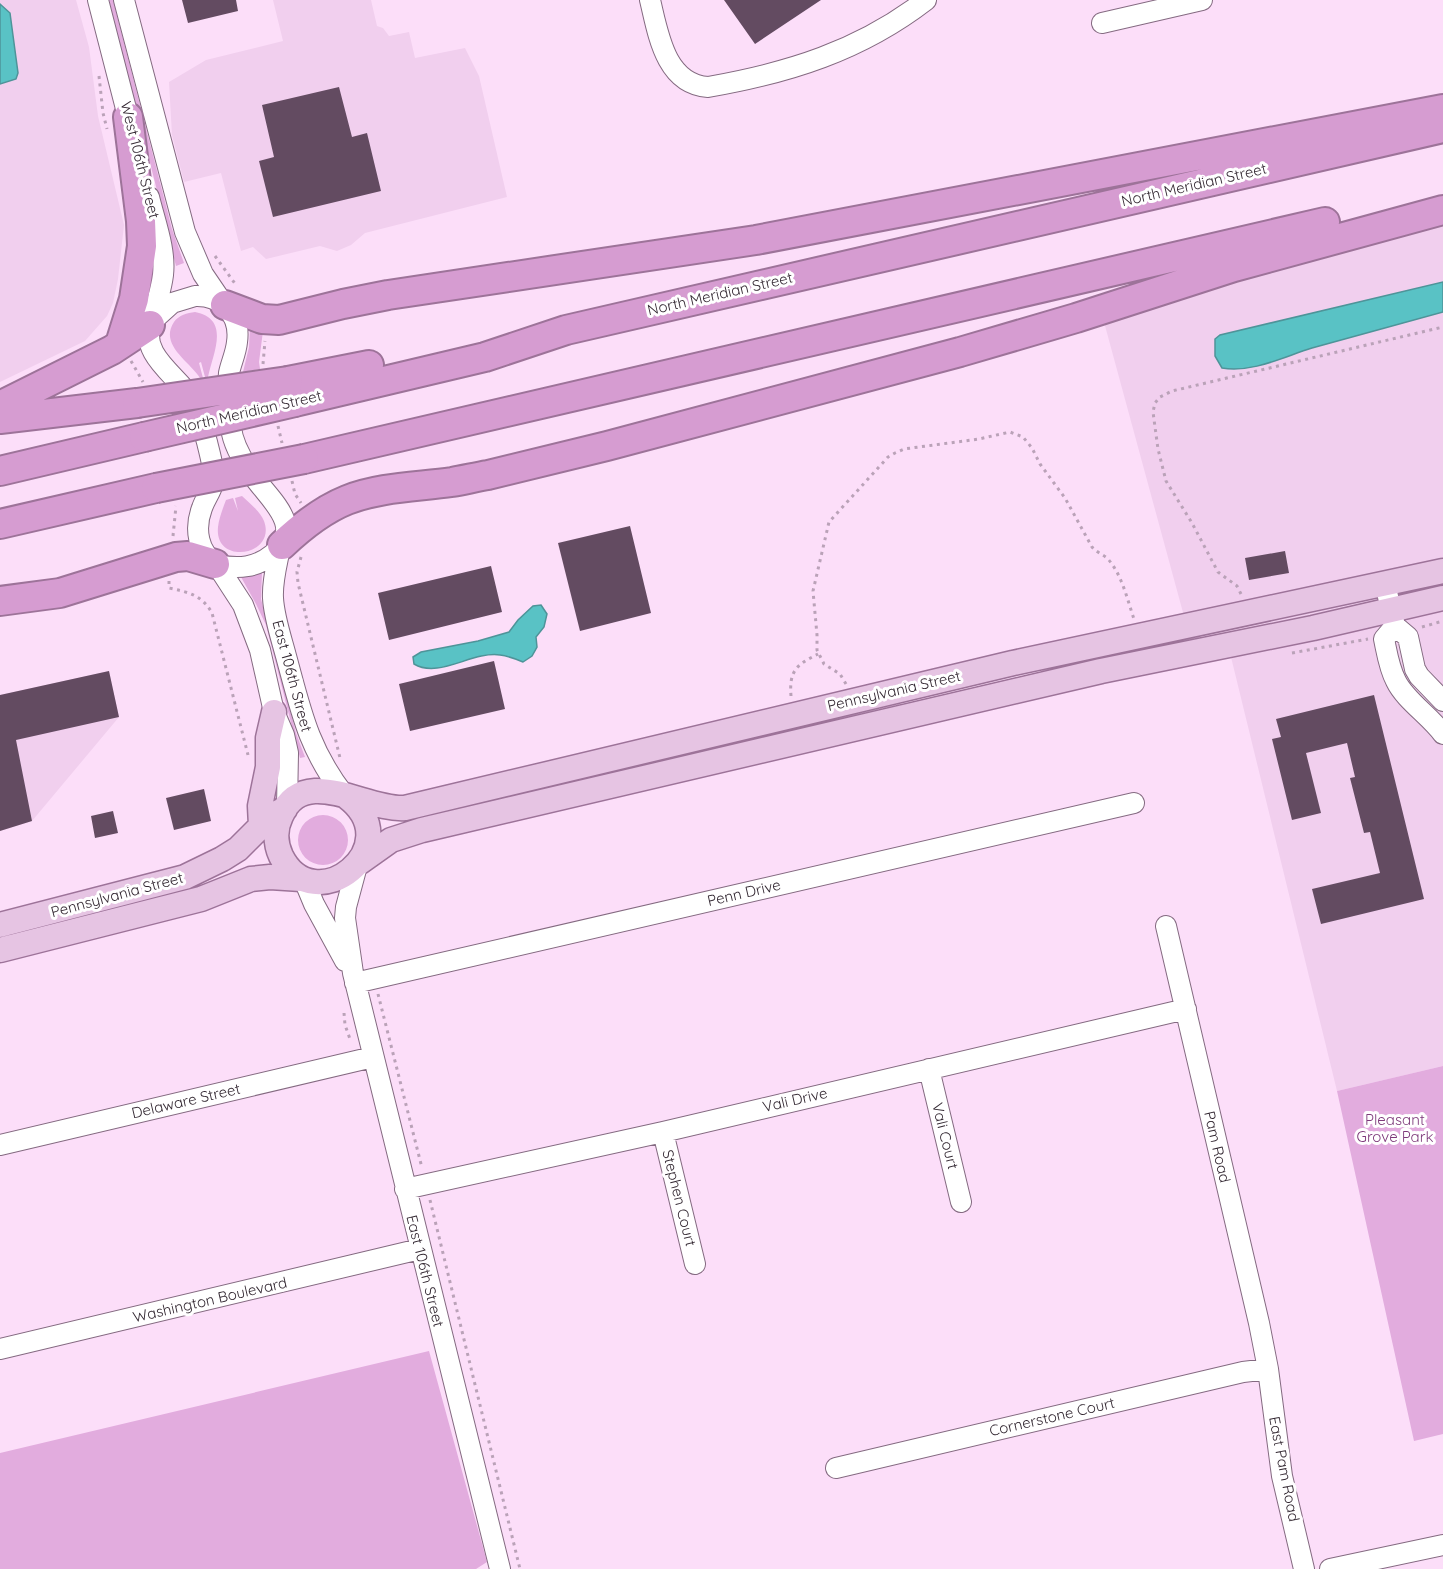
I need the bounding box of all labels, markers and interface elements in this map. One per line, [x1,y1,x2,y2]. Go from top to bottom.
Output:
street label: West 106th Street [117,99,164,220]
street label: North Meridian Street [1119,159,1268,210]
street label: North Meridian Street [645,268,794,319]
street label: North Meridian Street [174,386,323,437]
street label: East 106th Street [268,618,317,734]
street label: Pennsylvania Street [825,666,962,715]
street label: Pennsylvania Street [49,868,185,921]
street label: Penn Drive [705,875,782,910]
street label: Delaware Street [130,1079,242,1122]
street label: Vali Drive [761,1083,829,1116]
street label: Vali Court [928,1101,963,1171]
street label: Pam Road [1200,1109,1235,1185]
park label: Pleasant Grove Park [1356,1110,1434,1146]
street label: Stephen Court [658,1148,701,1248]
street label: East 106th Street [402,1213,449,1329]
street label: Washington Boulevard [131,1273,289,1327]
street label: Cornerstone Court [987,1393,1116,1440]
street label: East Pam Road [1265,1415,1304,1523]

